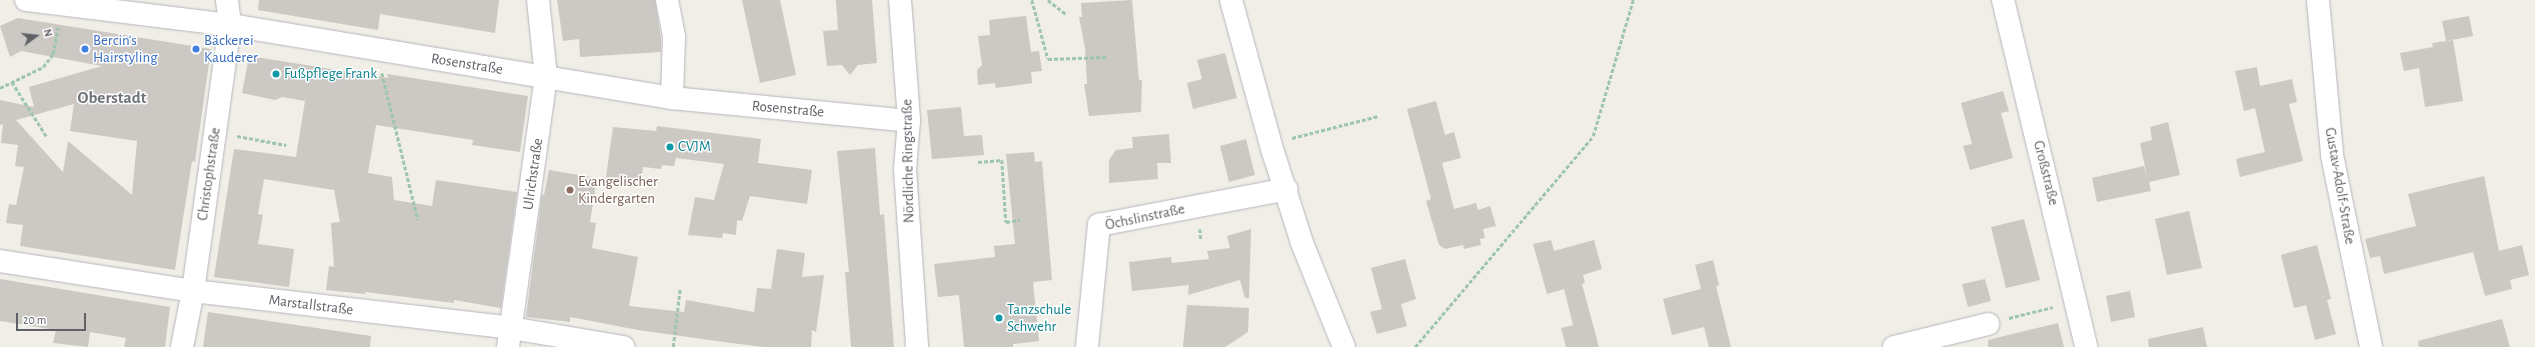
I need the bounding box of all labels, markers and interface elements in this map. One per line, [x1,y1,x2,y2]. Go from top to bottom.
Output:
north arrow [16,16,56,56]
text: N [42,28,54,38]
place label: Bercin's Hairstyling [93,31,157,66]
place label: Bäckerei Kauderer [204,31,258,66]
marker: Bercin's Hairstyling [80,44,90,54]
marker: Bäckerei Kauderer [191,44,201,54]
street label: Rosenstraße [430,49,504,79]
place label: Fußpflege Frank [284,65,377,83]
marker: Fußpflege Frank [271,69,281,79]
district label: Oberstadt [78,88,146,108]
street label: Rosenstraße [751,97,825,121]
street label: Nördliche Ringstraße [898,99,918,223]
street label: Christophstraße [194,126,224,222]
street label: Gustav-Adolf-Straße [2321,126,2359,246]
street label: Ulrichstraße [519,137,547,211]
place label: CVJM [678,138,711,156]
street label: Großstraße [2029,139,2063,207]
marker: CVJM [665,142,675,152]
place label: Evangelischer Kindergarten [578,172,658,207]
marker: Evangelischer Kindergarten [565,185,575,195]
street label: Öchslinstraße [1104,200,1186,234]
street label: Marstallstraße [268,291,354,319]
place label: Tanzschule Schwehr [1007,300,1071,335]
scale bar [18,305,88,331]
marker: Tanzschule Schwehr [994,313,1004,323]
text: 20 m [23,314,46,326]

